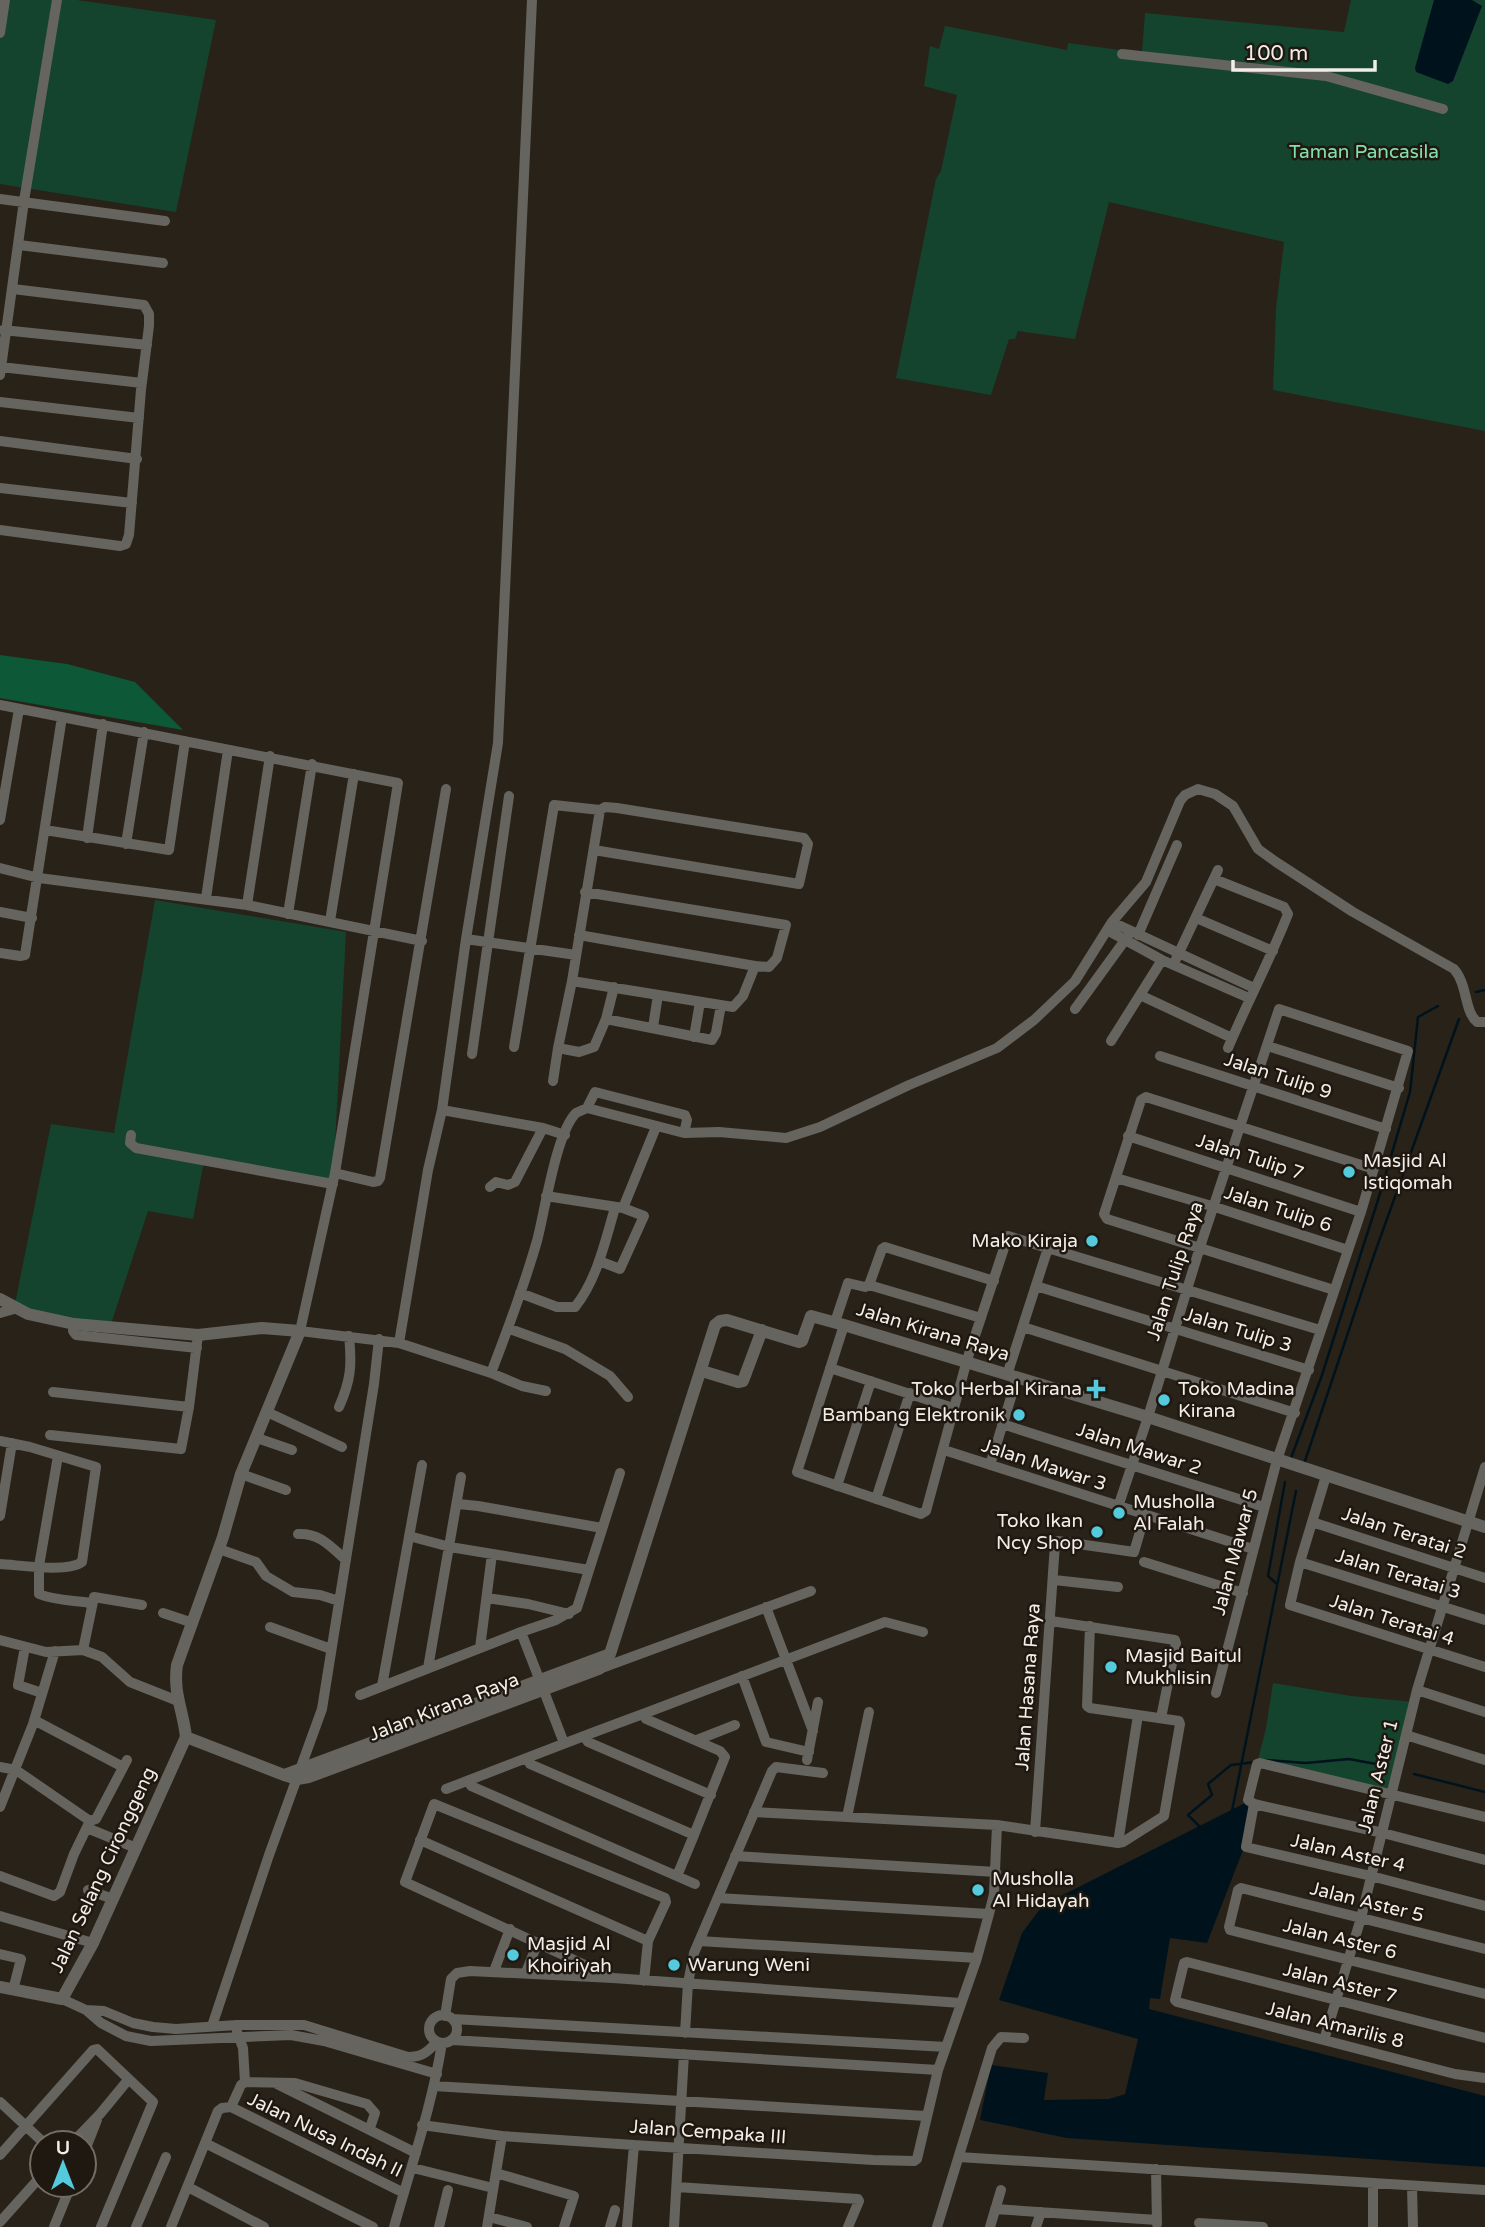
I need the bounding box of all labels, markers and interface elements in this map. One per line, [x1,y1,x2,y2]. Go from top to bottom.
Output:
scale bar [1233,28,1375,72]
text: 100 m [1244,41,1308,66]
park label: Taman Pancasila [1289,141,1439,163]
street label: Jalan Tulip 9 [1221,1048,1335,1104]
street label: Jalan Tulip 7 [1193,1129,1307,1185]
place label: Masjid Al Istiqomah [1363,1150,1452,1194]
marker: Masjid Al Istiqomah [1341,1164,1357,1180]
street label: Jalan Tulip 6 [1221,1181,1335,1237]
street label: Jalan Tulip Raya [1142,1199,1208,1343]
place label: Mako Kiraja [971,1230,1078,1252]
marker: Mako Kiraja [1084,1233,1100,1249]
street label: Jalan Kirana Raya [854,1298,1012,1366]
street label: Jalan Tulip 3 [1181,1303,1295,1357]
place label: Toko Herbal Kirana [911,1378,1082,1400]
place label: Toko Madina Kirana [1178,1378,1295,1422]
marker: Toko Herbal Kirana [1088,1381,1104,1397]
marker: Toko Madina Kirana [1156,1392,1172,1408]
place label: Bambang Elektronik [822,1404,1005,1426]
marker: Bambang Elektronik [1011,1407,1027,1423]
street label: Jalan Mawar 2 [1074,1418,1204,1480]
street label: Jalan Mawar 3 [979,1434,1109,1496]
street label: Jalan Mawar 5 [1208,1486,1262,1618]
place label: Musholla Al Falah [1133,1491,1215,1535]
street label: Jalan Teratai 2 [1339,1502,1469,1564]
marker: Musholla Al Falah [1111,1505,1127,1521]
place label: Toko Ikan Ncy Shop [996,1510,1083,1554]
marker: Toko Ikan Ncy Shop [1089,1524,1105,1540]
street label: Jalan Teratai 3 [1333,1545,1463,1603]
street label: Jalan Teratai 4 [1327,1589,1457,1651]
street label: Jalan Hasana Raya [1011,1602,1045,1772]
place label: Masjid Baitul Mukhlisin [1125,1645,1242,1689]
marker: Masjid Baitul Mukhlisin [1103,1659,1119,1675]
street label: Jalan Kirana Raya [366,1668,522,1746]
street label: Jalan Aster 1 [1353,1717,1403,1835]
street label: Jalan Selang Cironggeng [46,1764,160,1976]
street label: Jalan Aster 4 [1289,1829,1407,1877]
place label: Musholla Al Hidayah [992,1868,1089,1912]
street label: Jalan Aster 5 [1308,1877,1426,1927]
marker: Musholla Al Hidayah [970,1882,986,1898]
street label: Jalan Aster 6 [1281,1914,1399,1964]
place label: Masjid Al Khoiriyah [527,1933,612,1977]
marker: Masjid Al Khoiriyah [505,1947,521,1963]
place label: Warung Weni [688,1954,810,1976]
marker: Warung Weni [666,1957,682,1973]
street label: Jalan Aster 7 [1281,1958,1399,2008]
street label: Jalan Amarilis 8 [1264,1997,1406,2053]
street label: Jalan Nusa Indah II [244,2088,406,2182]
street label: Jalan Cempaka III [629,2116,787,2148]
north arrow [28,2129,98,2199]
text: U [56,2137,70,2159]

